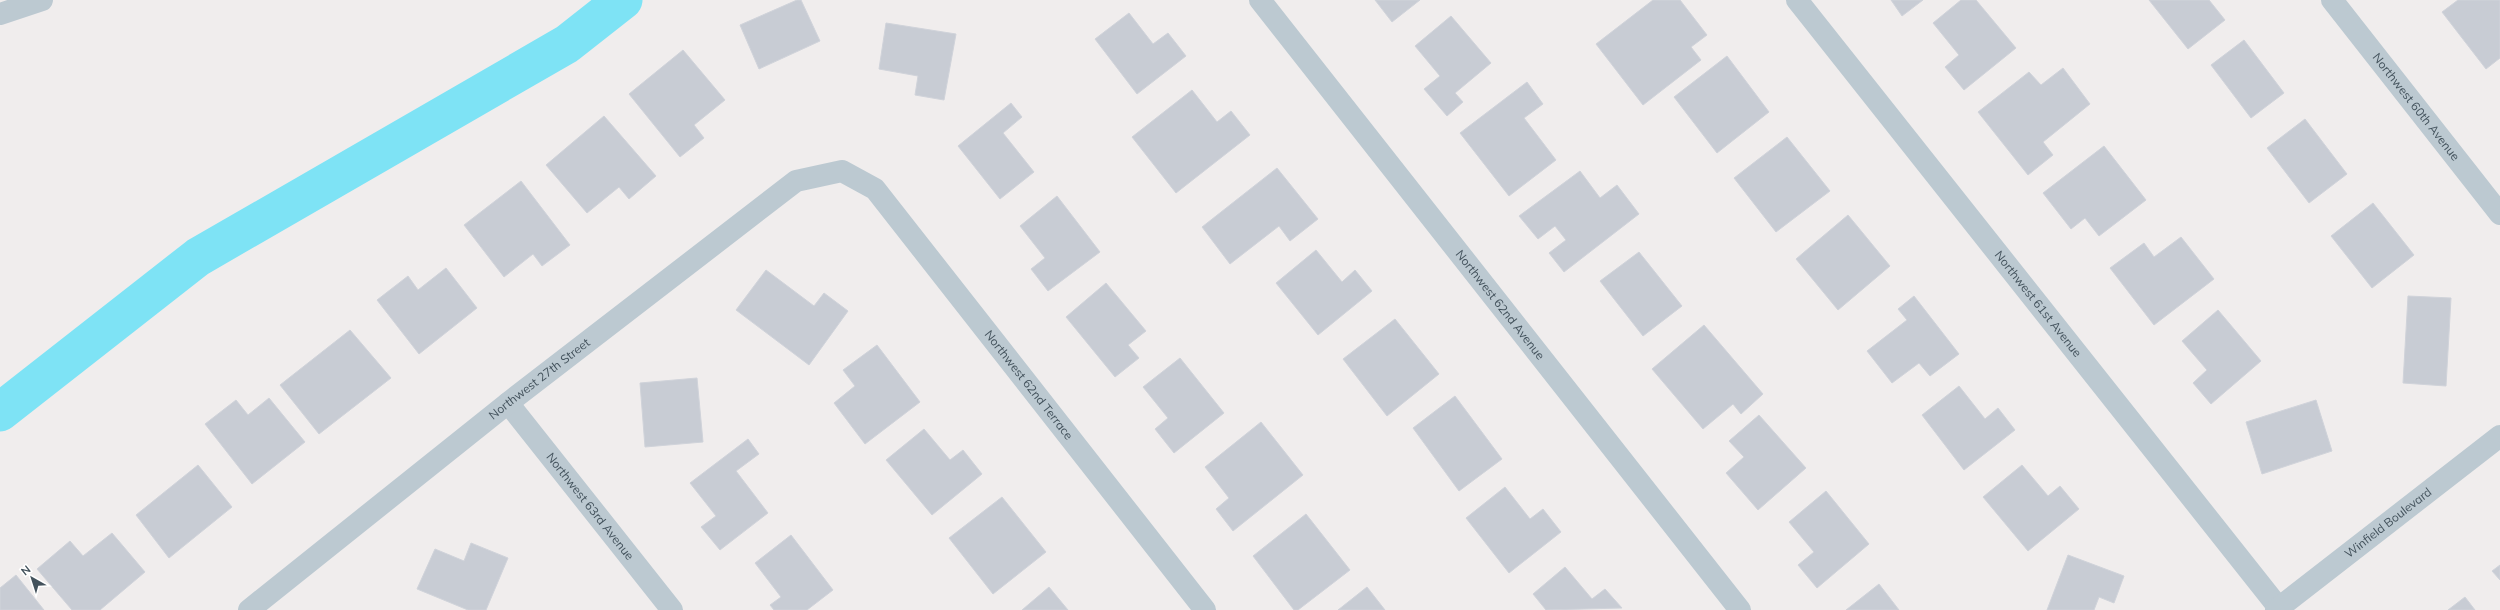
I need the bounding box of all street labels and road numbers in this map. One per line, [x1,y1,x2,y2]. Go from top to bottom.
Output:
street label: Northwest 60th Avenue [2370,50,2463,163]
street label: Northwest 62nd Avenue [1453,247,1548,362]
street label: Northwest 61st Avenue [1992,248,2085,360]
street label: Northwest 62nd Terrace [982,327,1077,442]
street label: Northwest 27th Street [485,335,593,423]
street label: Northwest 63rd Avenue [543,449,637,563]
street label: Winfield Boulevard [2341,484,2434,561]

